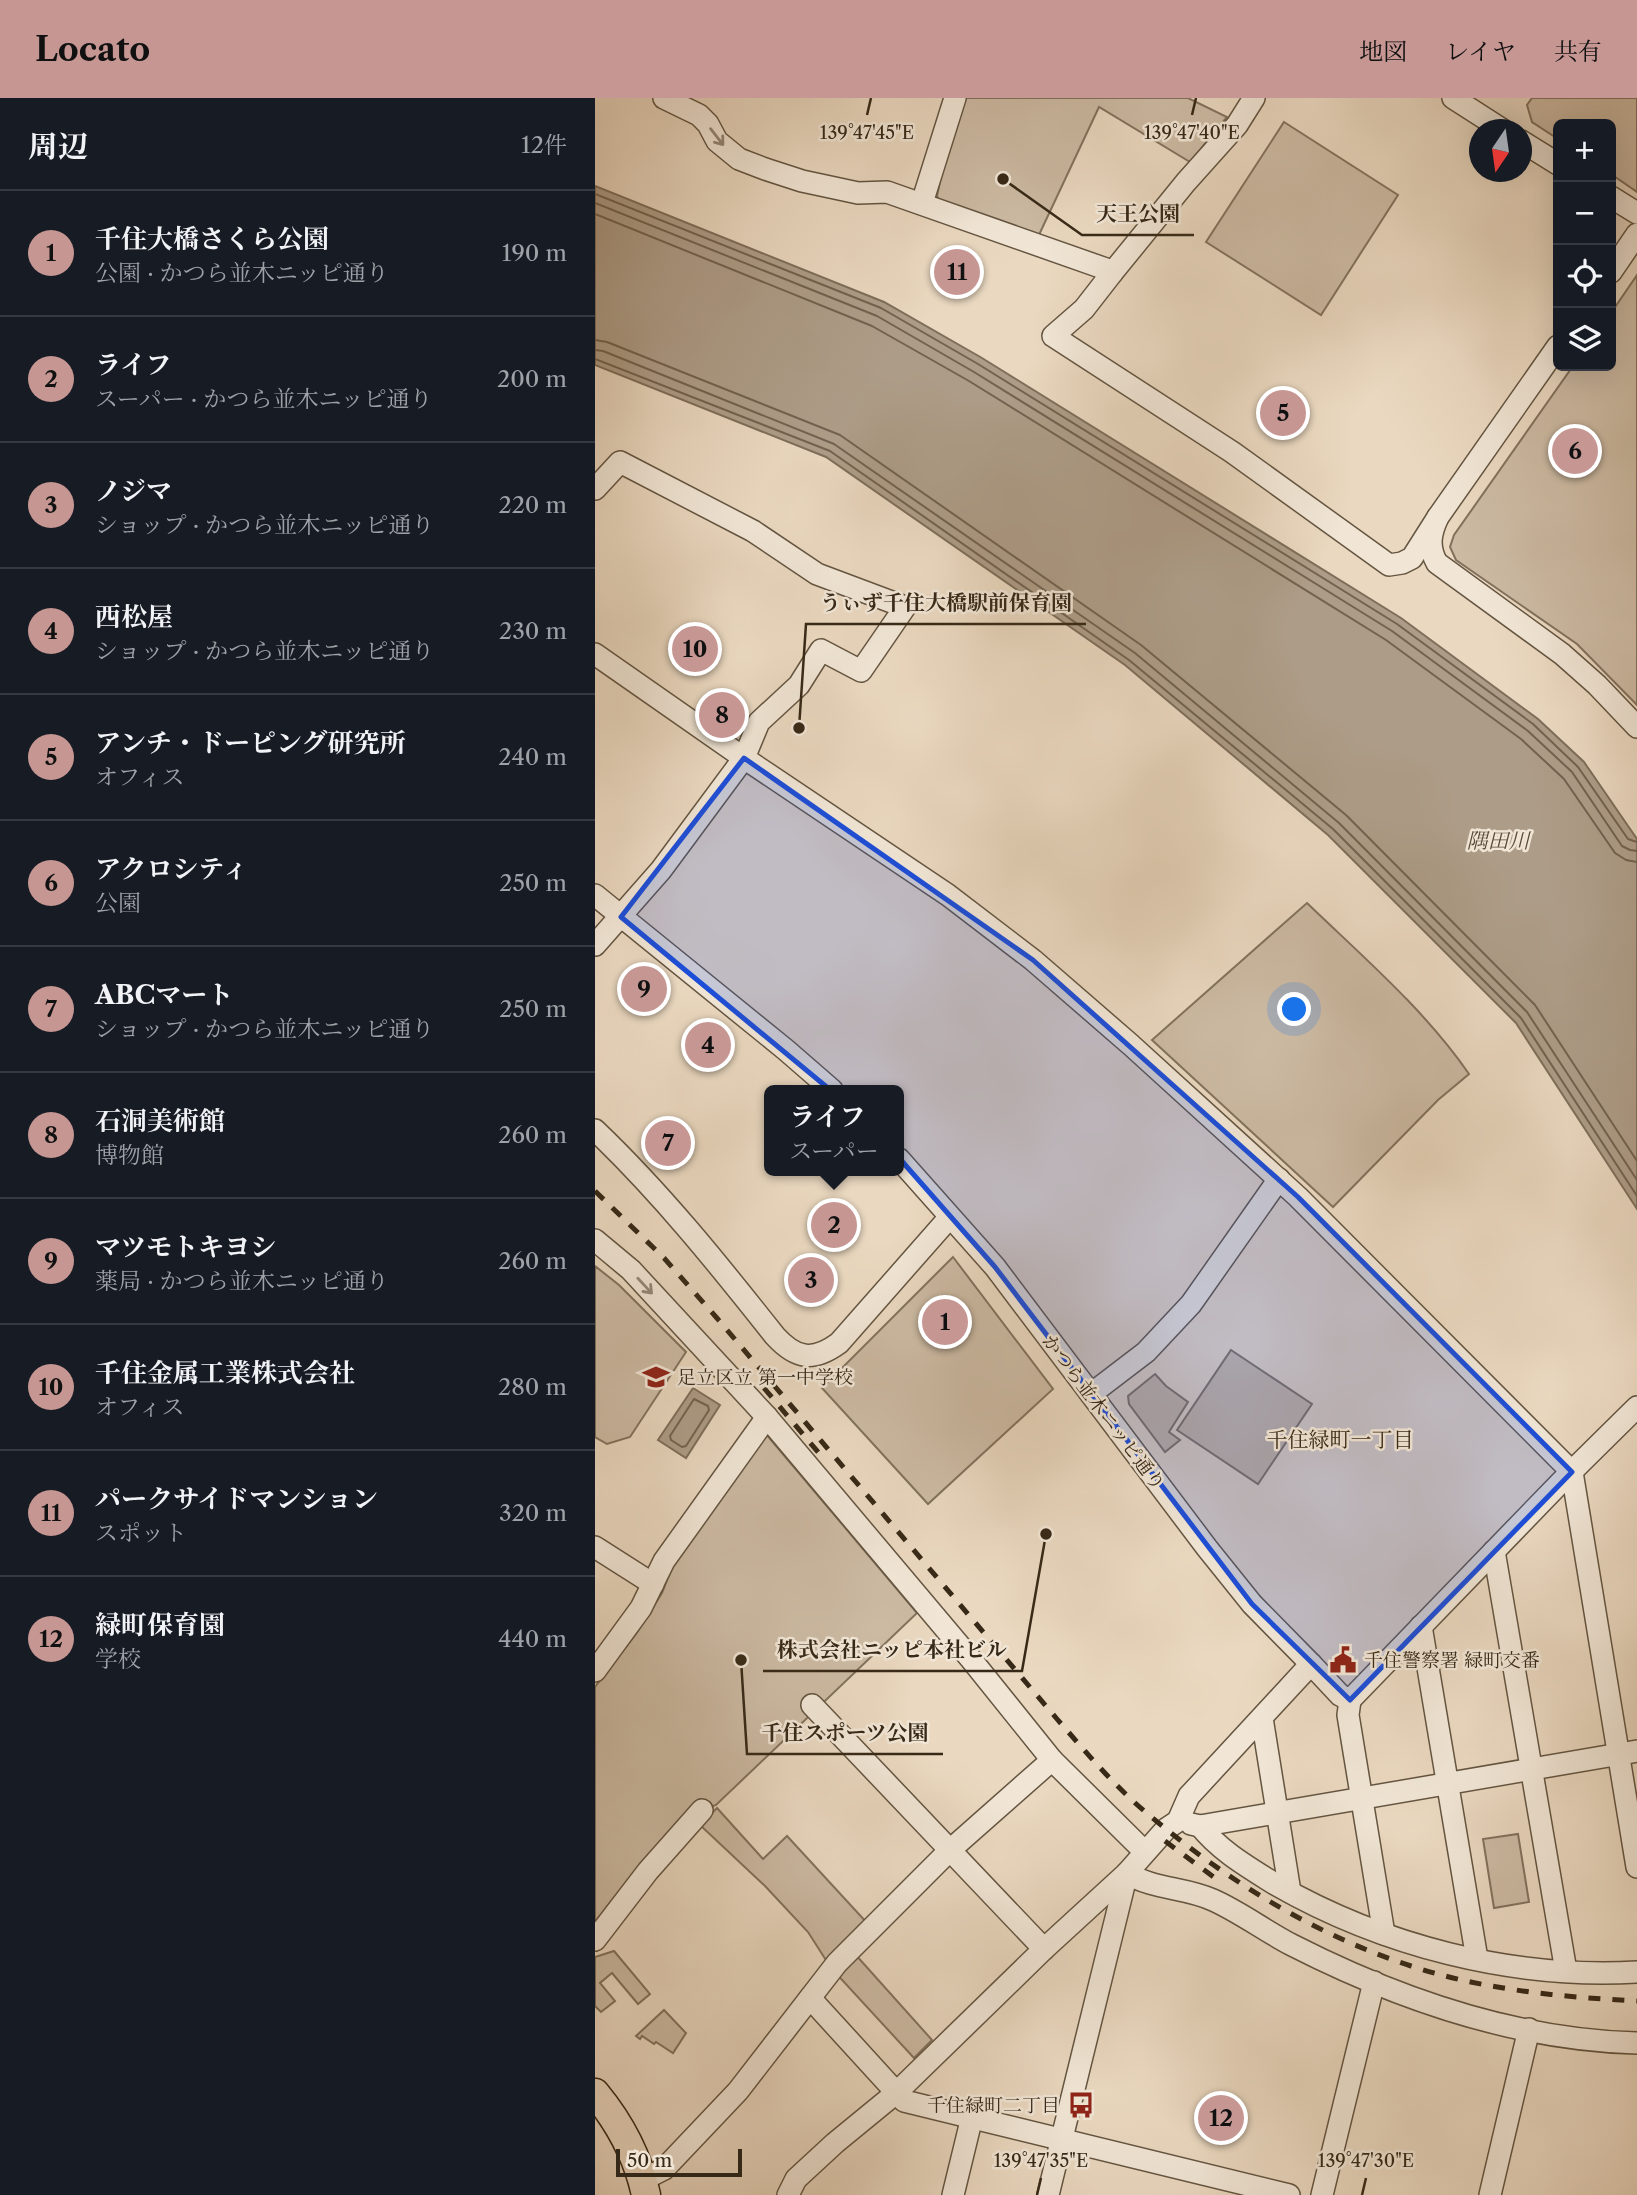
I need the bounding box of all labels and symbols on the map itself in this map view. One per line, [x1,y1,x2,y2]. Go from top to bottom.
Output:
north arrow [1469,119,1532,182]
text: 139°47'45"E [820,122,914,144]
text: 139°47'40"E [1144,122,1240,144]
one-way arrow [710,128,725,146]
callout: 天王公園 [1082,193,1194,235]
text: 天王公園 [1096,201,1180,226]
pin: 11 [934,246,980,298]
pin: 5 [1260,387,1306,439]
pin: 6 [1552,425,1598,477]
callout: うぃず千住大橋駅前保育園 [806,582,1086,624]
text: うぃず千住大橋駅前保育園 [820,590,1072,615]
pin: 10 [672,623,718,675]
pin: 8 [699,689,745,741]
water label: 隅田川 [1467,828,1531,853]
pin: 9 [621,963,667,1015]
your location [1277,992,1311,1026]
pin: 4 [685,1019,731,1071]
pin: 7 [645,1117,691,1169]
pin: 2 [811,1199,857,1251]
pin: 3 [788,1254,834,1306]
one-way arrow [637,1277,653,1295]
pin: 1 [922,1296,968,1348]
street label: かつら並木ニッピ通り [1037,1330,1170,1495]
school or university icon: 足立区立 第一中学校 [641,1362,671,1392]
place label: 足立区立 第一中学校 [677,1366,853,1389]
district label: 千住緑町一丁目 [1267,1427,1414,1452]
callout: 株式会社ニッピ本社ビル [763,1629,1022,1671]
text: 株式会社ニッピ本社ビル [777,1637,1007,1662]
public building icon: 千住警察署 緑町交番 [1328,1645,1358,1675]
place label: 千住警察署 緑町交番 [1364,1649,1540,1672]
callout: 千住スポーツ公園 [747,1712,943,1754]
text: 千住スポーツ公園 [761,1720,929,1745]
bus stop icon: 千住緑町二丁目 [1066,2090,1096,2120]
pin: 12 [1198,2092,1244,2144]
place label: 千住緑町二丁目 [927,2094,1060,2117]
scale bar [616,2146,742,2178]
text: 139°47'35"E [994,2150,1088,2172]
text: 139°47'30"E [1318,2150,1414,2172]

